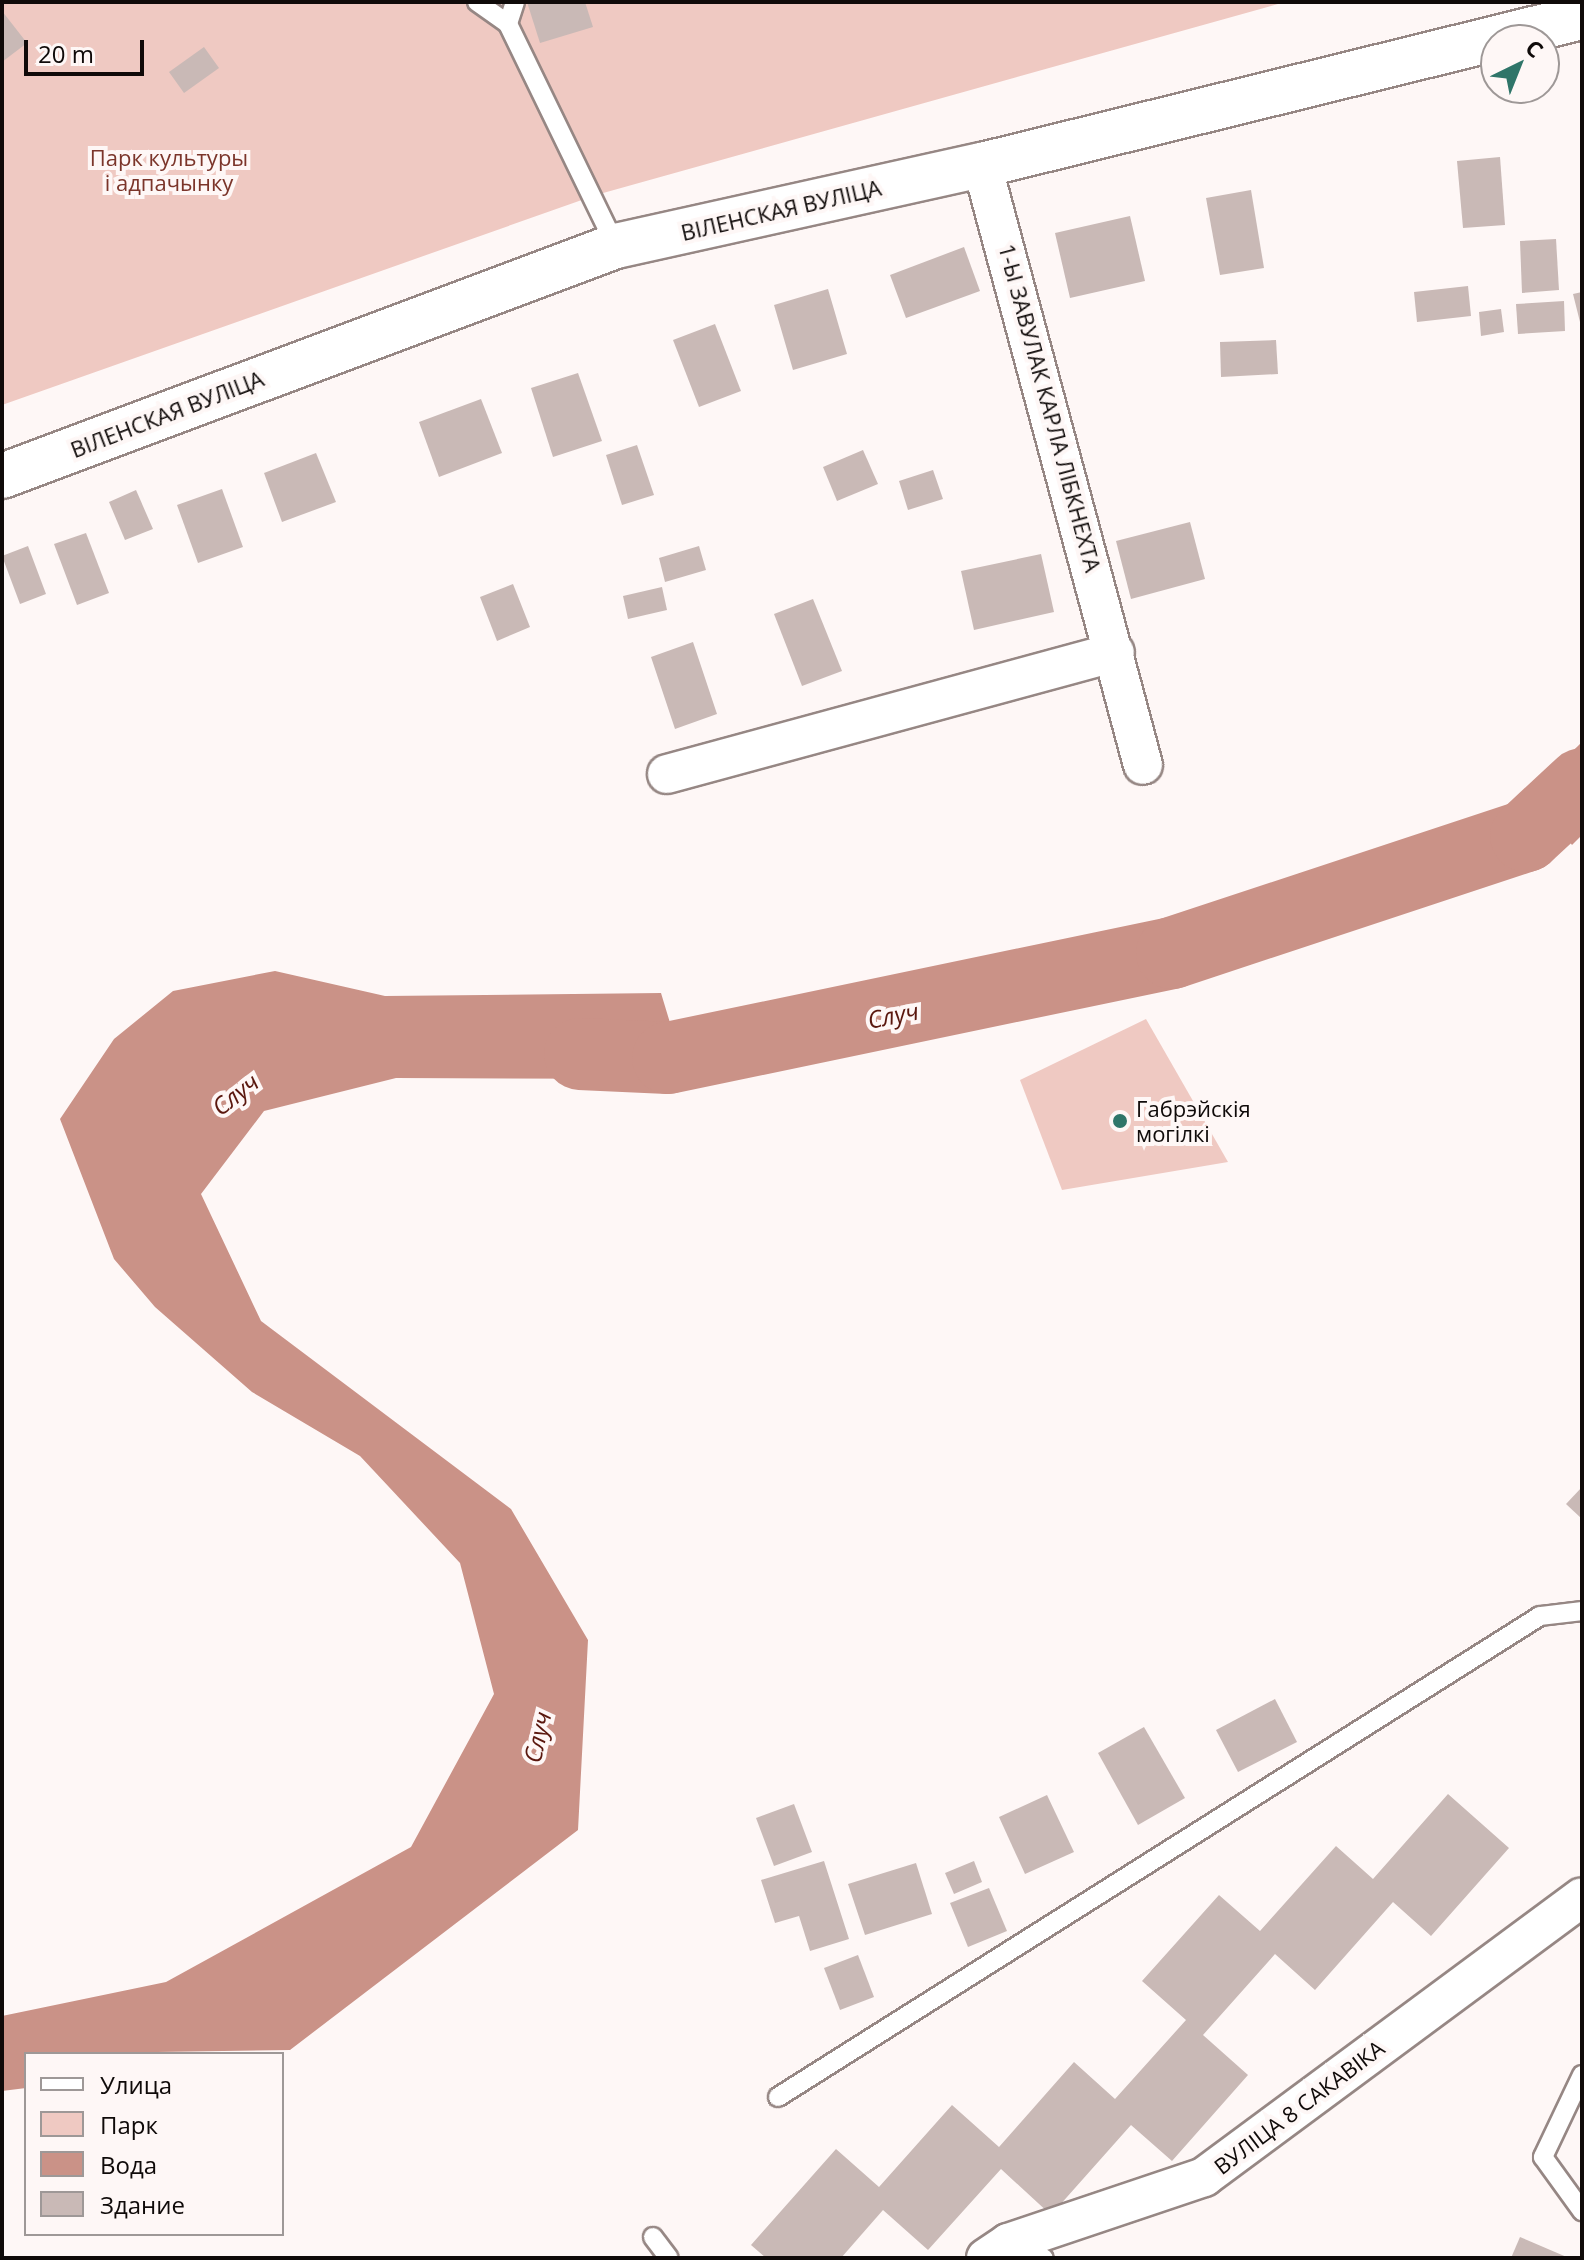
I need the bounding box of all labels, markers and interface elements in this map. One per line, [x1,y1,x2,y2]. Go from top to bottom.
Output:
scale bar [28,24,148,74]
north arrow [1480,24,1560,104]
text: С [1520,32,1550,64]
text: 20 m [38,37,94,70]
park label: Парк культуры і адпачынку [90,144,248,196]
street label: ВІЛЕНСКАЯ ВУЛІЦА [678,174,884,246]
street label: 1-Ы ЗАВУЛАК КАРЛА ЛІБКНЕХТА [993,241,1107,575]
street label: ВІЛЕНСКАЯ ВУЛІЦА [67,365,267,463]
water label: Случ [865,996,921,1034]
water label: Случ [206,1067,264,1121]
place label: Габрэйскія могілкі [1136,1095,1251,1146]
marker: Габрэйскія могілкі [1111,1112,1129,1130]
water label: Случ [517,1709,557,1765]
street label: ВУЛІЦА 8 САКАВІКА [1209,2034,1389,2180]
legend [24,2052,284,2236]
text: Улица [100,2068,172,2101]
text: Парк [100,2108,158,2141]
text: Вода [100,2148,157,2181]
text: Здание [100,2188,185,2221]

